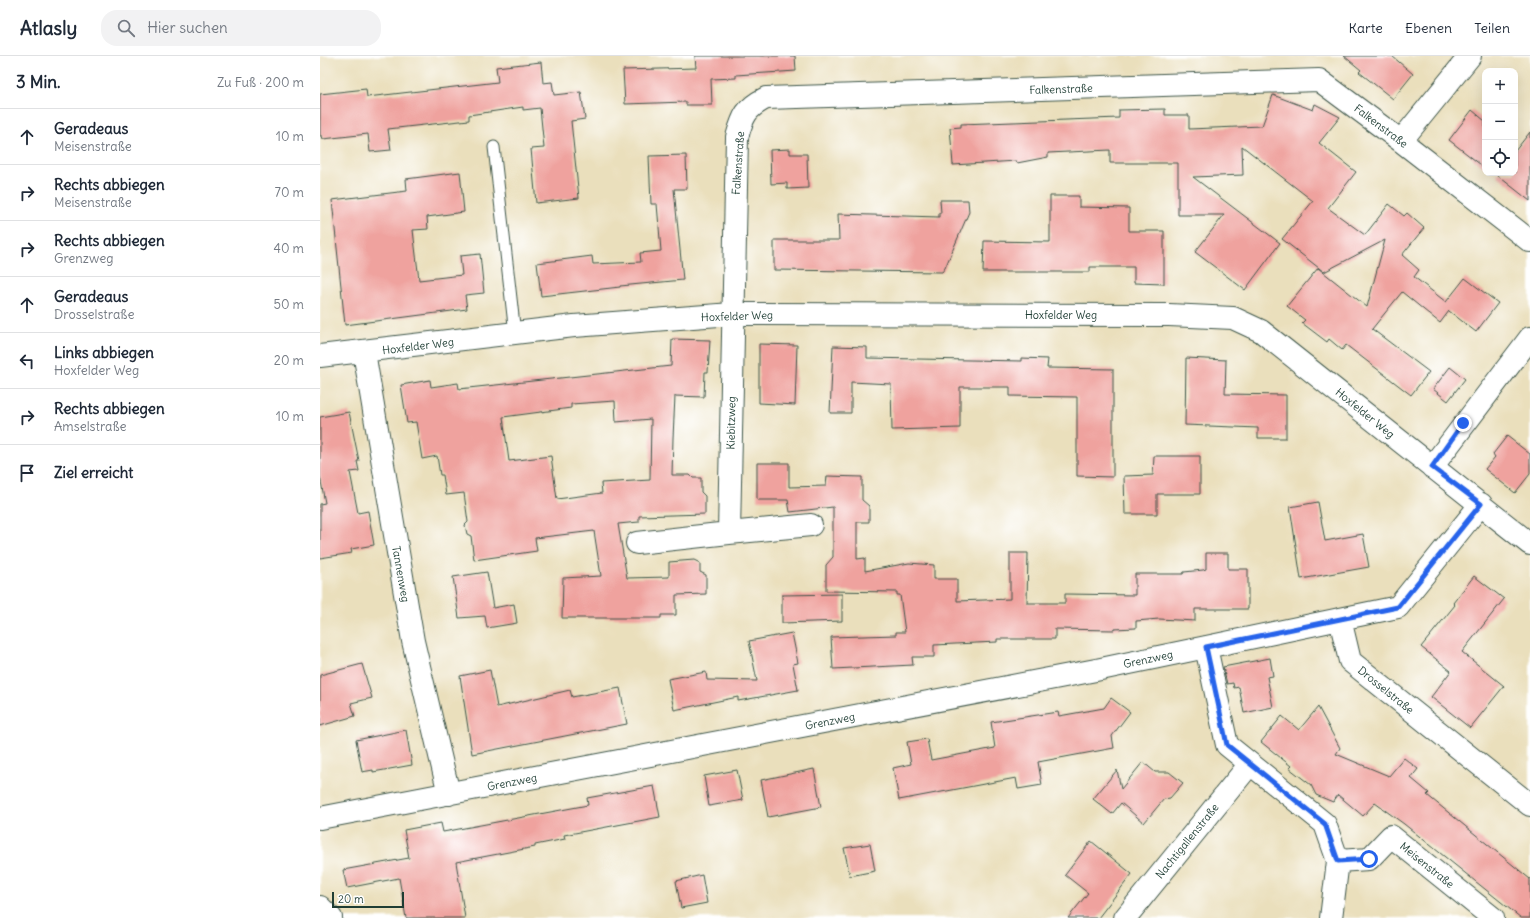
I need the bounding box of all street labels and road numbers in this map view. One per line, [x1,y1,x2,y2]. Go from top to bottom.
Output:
street label: Falkenstraße [1029,81,1093,97]
street label: Falkenstraße [1351,101,1411,151]
street label: Falkenstraße [729,131,747,195]
street label: Hoxfelder Weg [701,308,773,324]
street label: Hoxfelder Weg [1025,308,1097,322]
street label: Hoxfelder Weg [381,335,455,357]
street label: Hoxfelder Weg [1333,385,1397,441]
street label: Kiebitzweg [724,396,738,450]
street label: Tannenweg [389,545,413,603]
street label: Grenzweg [1122,647,1174,671]
street label: Drosselstraße [1355,663,1417,717]
street label: Grenzweg [804,709,856,733]
street label: Grenzweg [486,770,538,794]
street label: Nachtigallenstraße [1152,801,1222,881]
street label: Meisenstraße [1397,839,1457,891]

